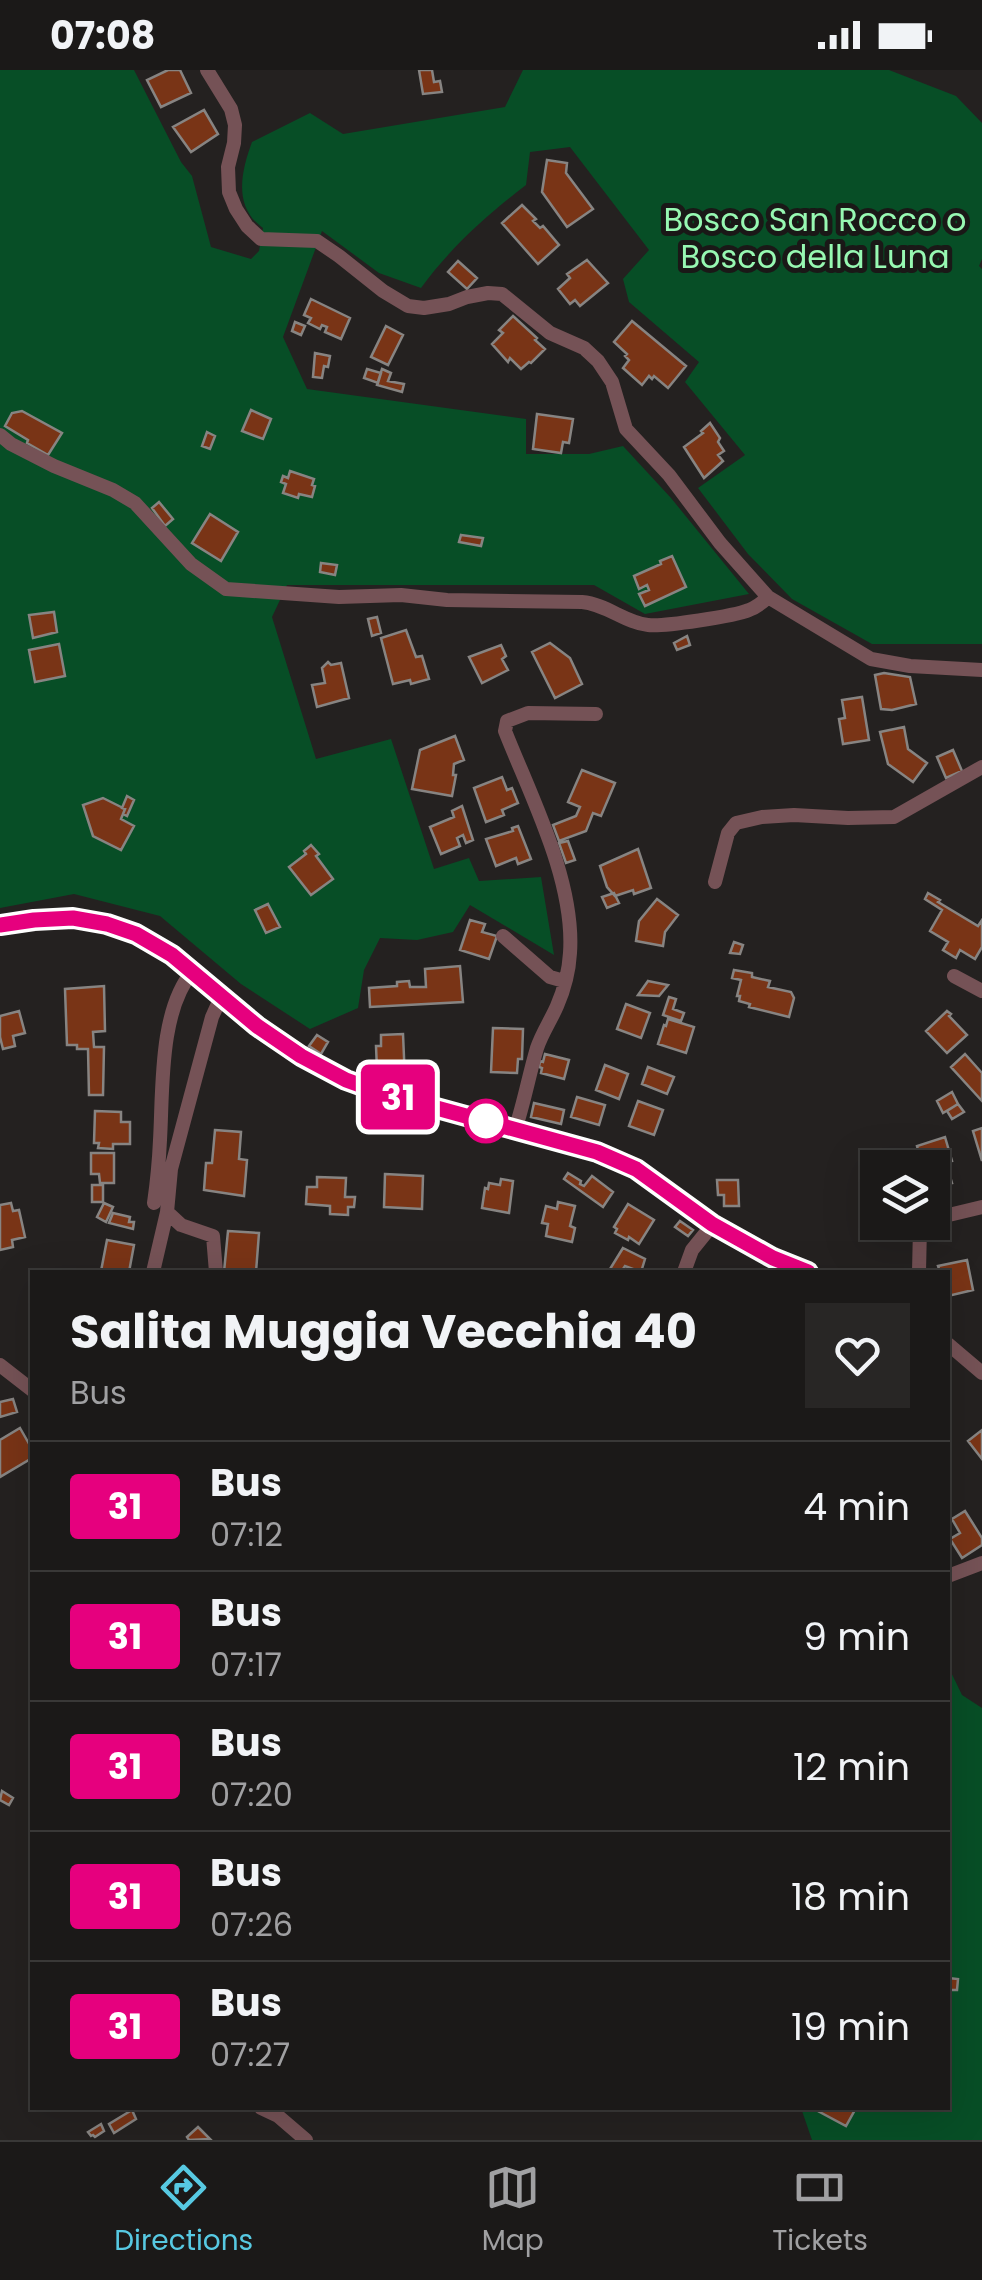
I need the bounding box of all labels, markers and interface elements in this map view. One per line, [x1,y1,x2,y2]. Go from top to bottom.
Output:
text: 07:08 [50,9,155,62]
park label: Bosco San Rocco o Bosco della Luna [664,197,966,279]
line badge: 31 [353,1064,443,1130]
text: 31 [381,1073,415,1122]
unlabelled marker [465,1100,507,1142]
map controls [860,1150,950,1240]
button: layers [860,1150,950,1240]
text: Salita Muggia Vecchia 40 [70,1298,697,1365]
button: heart [805,1303,910,1408]
text: Bus [70,1370,127,1415]
text: Bus [210,1456,282,1509]
text: 4 min [803,1480,910,1533]
text: 31 [108,1482,142,1531]
text: 07:12 [210,1512,283,1557]
text: Bus [210,1586,282,1639]
text: 9 min [803,1610,910,1663]
text: 31 [108,1612,142,1661]
text: 07:17 [210,1642,282,1687]
text: Bus [210,1716,282,1769]
text: 12 min [793,1740,910,1793]
text: 31 [108,1742,142,1791]
text: 07:20 [210,1772,293,1817]
text: Bus [210,1846,282,1899]
text: 18 min [791,1870,910,1923]
text: 31 [108,1872,142,1921]
text: 07:26 [210,1902,293,1947]
text: Bus [210,1976,282,2029]
text: 19 min [791,2000,910,2053]
text: 31 [108,2002,142,2051]
text: 07:27 [210,2032,290,2077]
tab: Directions [114,2160,253,2262]
tab: Map [482,2160,544,2262]
tab: Tickets [772,2160,868,2262]

